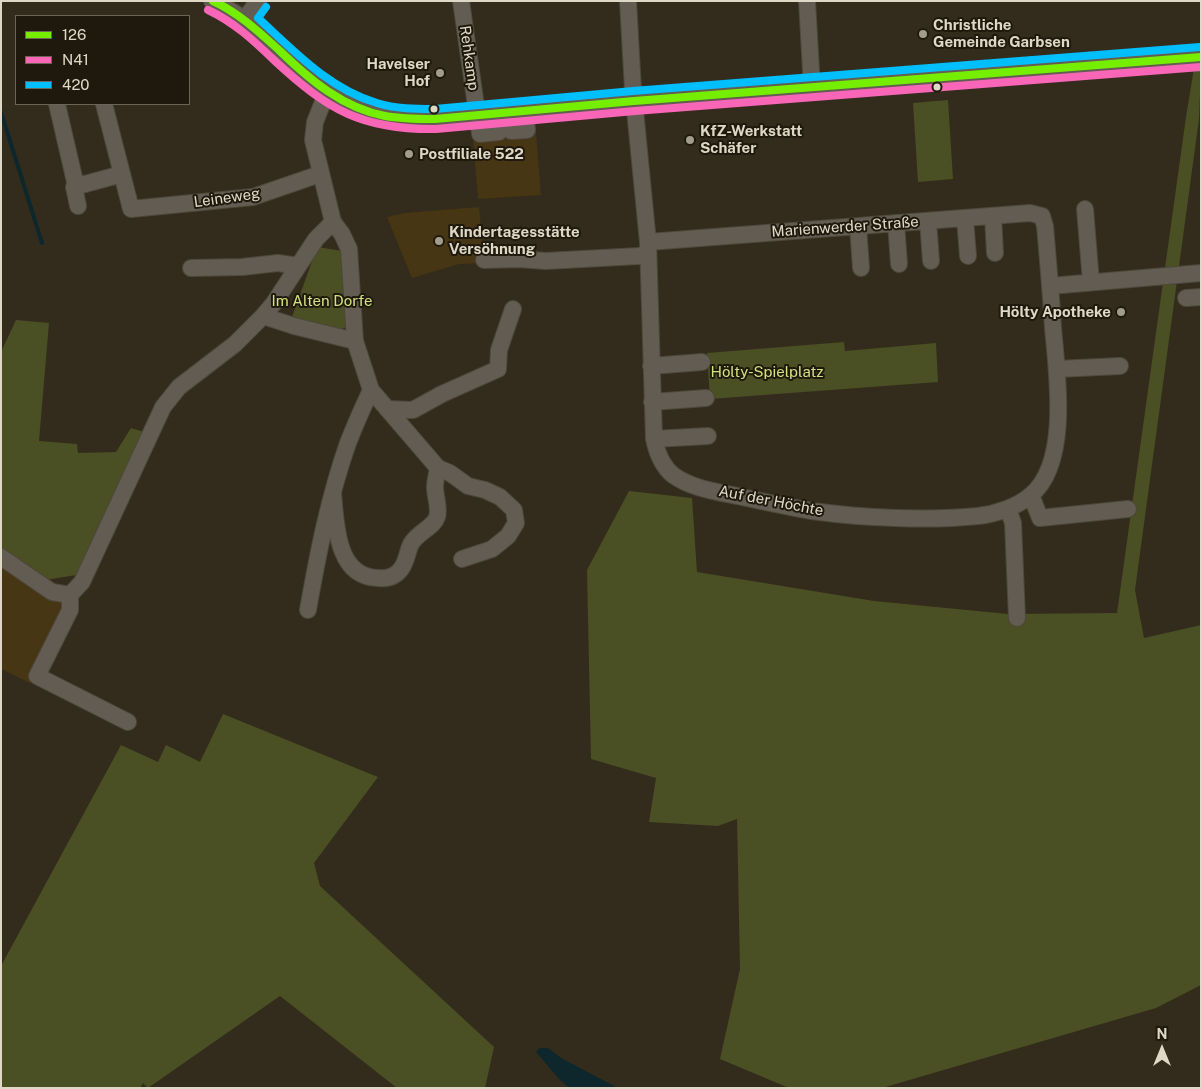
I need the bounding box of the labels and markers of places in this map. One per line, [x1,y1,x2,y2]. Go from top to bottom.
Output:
place label: Christliche Gemeinde Garbsen [933,16,1070,51]
marker: Christliche Gemeinde Garbsen [917,28,929,40]
place label: Havelser Hof [367,55,430,90]
marker: Havelser Hof [434,67,446,79]
unlabelled marker [932,82,942,92]
unlabelled marker [429,104,439,114]
place label: KfZ-Werkstatt Schäfer [700,122,802,157]
marker: KfZ-Werkstatt Schäfer [684,134,696,146]
place label: Postfiliale 522 [419,145,524,163]
marker: Postfiliale 522 [403,148,415,160]
place label: Kindertagesstätte Versöhnung [449,223,580,258]
marker: Kindertagesstätte Versöhnung [433,235,445,247]
place label: Hölty Apotheke [999,303,1111,321]
marker: Hölty Apotheke [1115,306,1127,318]

